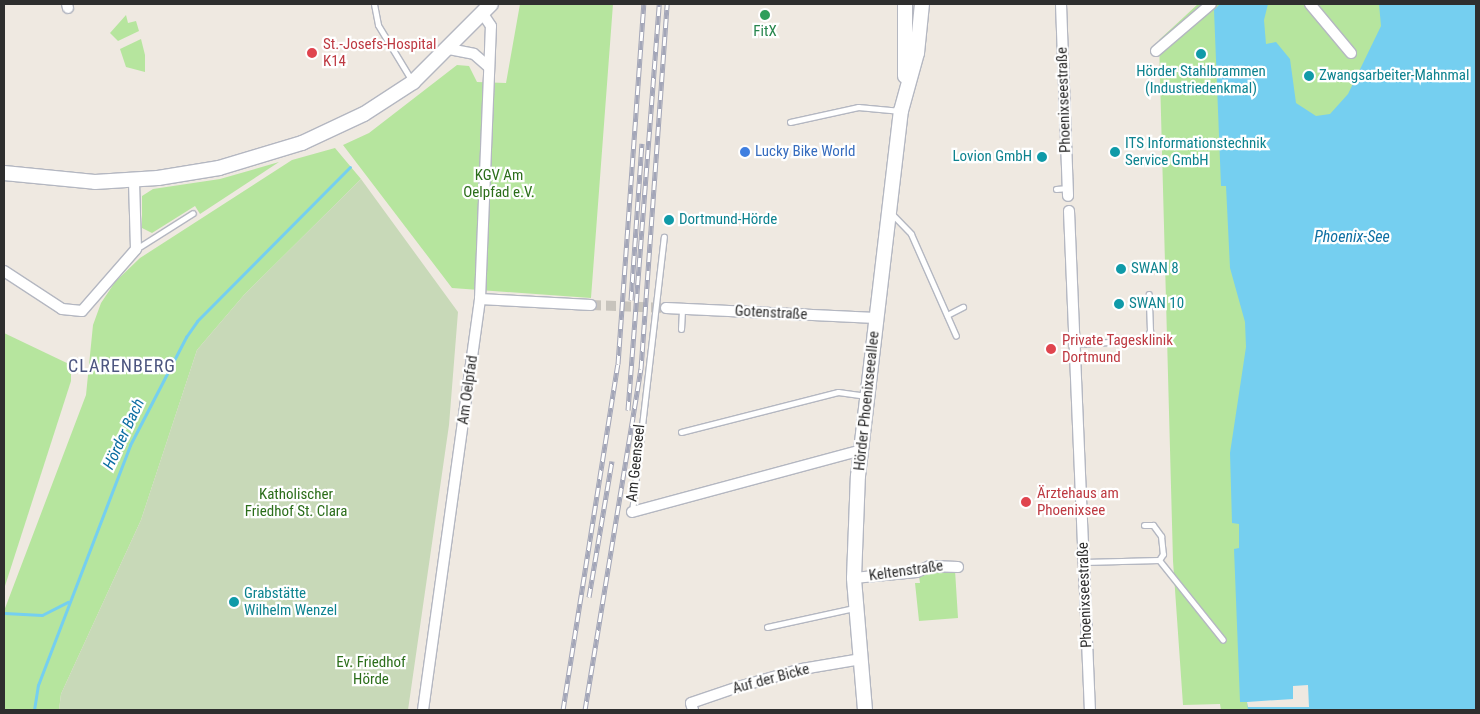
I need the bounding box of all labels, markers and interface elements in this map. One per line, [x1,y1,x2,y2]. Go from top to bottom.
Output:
marker: FitX [759,9,771,21]
place label: FitX [753,23,777,41]
place label: St.-Josefs-Hospital K14 [323,35,436,70]
marker: St.-Josefs-Hospital K14 [305,46,319,60]
street label: Phoenixseestraße [1053,47,1075,153]
marker: Hörder Stahlbrammen (Industriedenkmal) [1195,48,1207,60]
place label: Hörder Stahlbrammen (Industriedenkmal) [1136,62,1266,97]
place label: Zwangsarbeiter-Mahnmal [1319,67,1469,85]
marker: Zwangsarbeiter-Mahnmal [1303,70,1315,82]
place label: ITS Informationstechnik Service GmbH [1125,134,1266,169]
place label: Lucky Bike World [755,143,855,161]
marker: Lucky Bike World [739,146,751,158]
marker: ITS Informationstechnik Service GmbH [1109,146,1121,158]
place label: Lovion GmbH [952,148,1032,166]
marker: Lovion GmbH [1036,151,1048,163]
park label: KGV Am Oelpfad e.V. [463,166,535,201]
place label: Dortmund-Hörde [679,211,777,229]
marker: Dortmund-Hörde [663,214,675,226]
water label: Phoenix-See [1314,227,1390,247]
place label: SWAN 8 [1131,260,1179,278]
marker: SWAN 8 [1115,263,1127,275]
place label: SWAN 10 [1129,295,1184,313]
marker: SWAN 10 [1113,298,1125,310]
street label: Gotenstraße [734,302,808,324]
street label: Hörder Phoenixseeallee [851,330,883,472]
place label: Private Tagesklinik Dortmund [1062,331,1173,366]
marker: Private Tagesklinik Dortmund [1044,342,1058,356]
street label: Am Oelpfad [454,354,482,426]
district label: CLARENBERG [67,355,177,377]
water label: Hörder Bach [99,396,149,472]
street label: Am Geenseel [623,423,649,503]
place label: Ärztehaus am Phoenixsee [1037,484,1119,519]
park label: Katholischer Friedhof St. Clara [245,485,347,520]
marker: Ärztehaus am Phoenixsee [1019,495,1033,509]
street label: Phoenixseestraße [1074,542,1096,648]
street label: Keltenstraße [868,557,944,585]
place label: Grabstätte Wilhelm Wenzel [244,584,337,619]
marker: Grabstätte Wilhelm Wenzel [228,596,240,608]
park label: Ev. Friedhof Hörde [336,653,406,688]
street label: Auf der Bicke [731,660,811,698]

